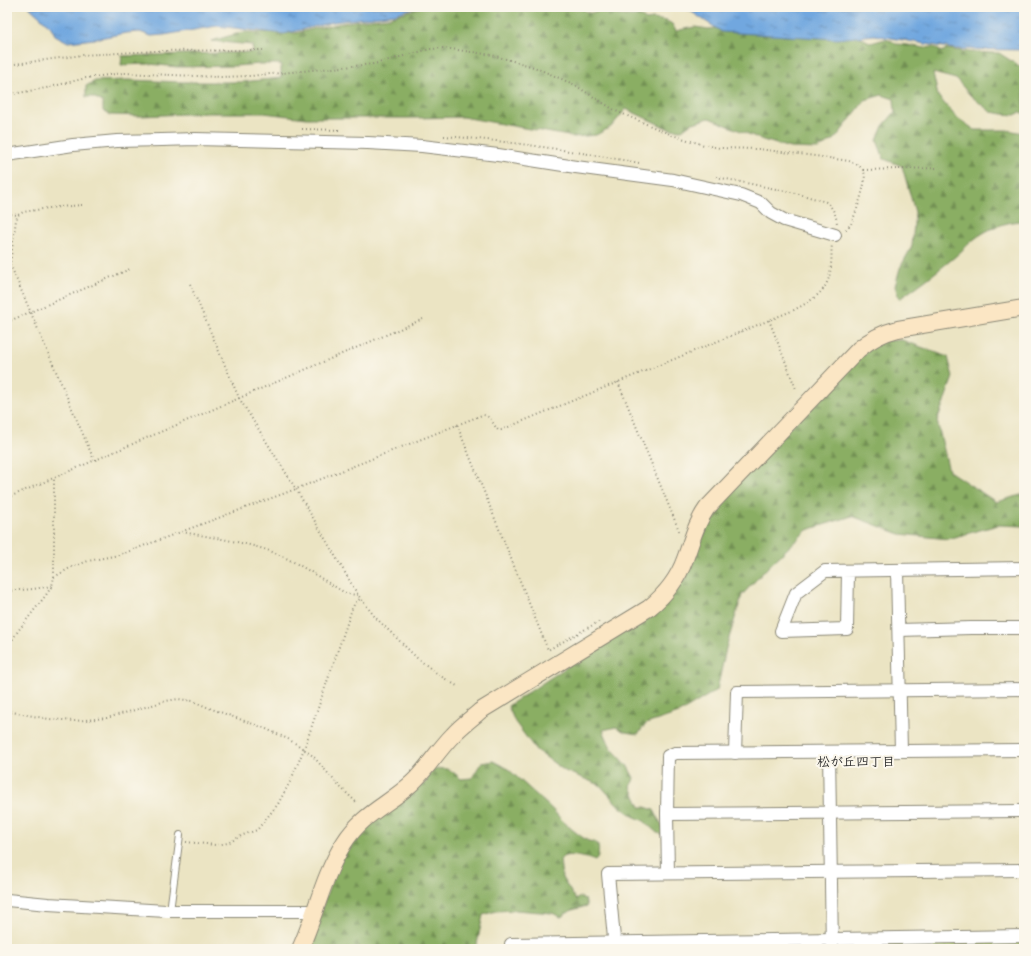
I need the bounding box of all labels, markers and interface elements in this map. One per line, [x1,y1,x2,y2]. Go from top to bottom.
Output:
district label: 松が丘四丁目 [817,752,895,769]

